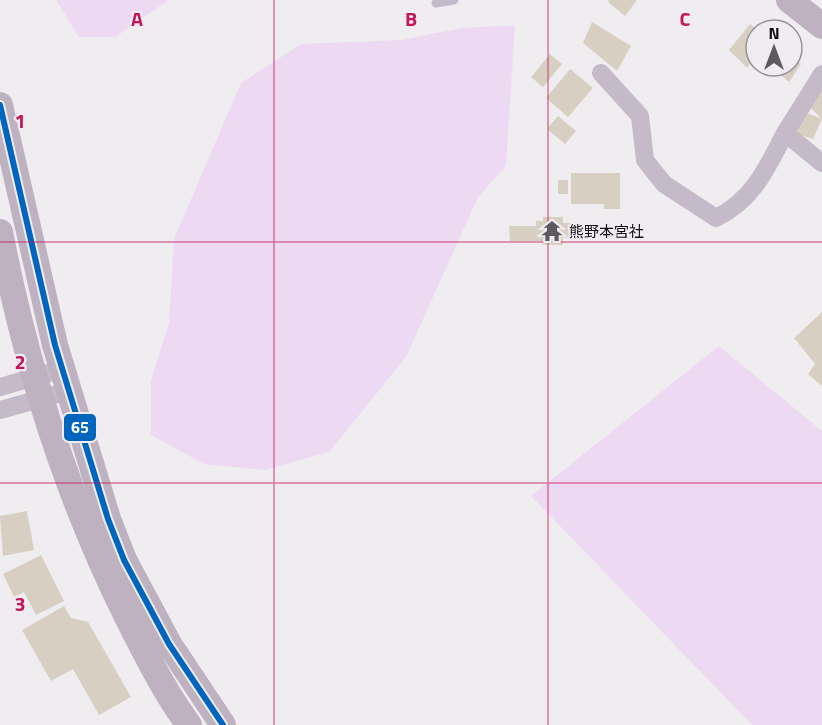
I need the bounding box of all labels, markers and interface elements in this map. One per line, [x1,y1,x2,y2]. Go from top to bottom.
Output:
text: A [131,3,143,34]
text: B [405,3,417,34]
text: C [680,3,691,34]
north arrow [744,18,804,78]
text: N [768,21,780,45]
text: 1 [14,105,26,136]
temple icon: 熊野本宮社 [540,219,564,243]
place label: 熊野本宮社 [569,220,644,243]
text: 2 [14,346,26,377]
line badge: 65 [63,413,97,442]
text: 65 [71,415,89,439]
text: 3 [14,588,26,619]

